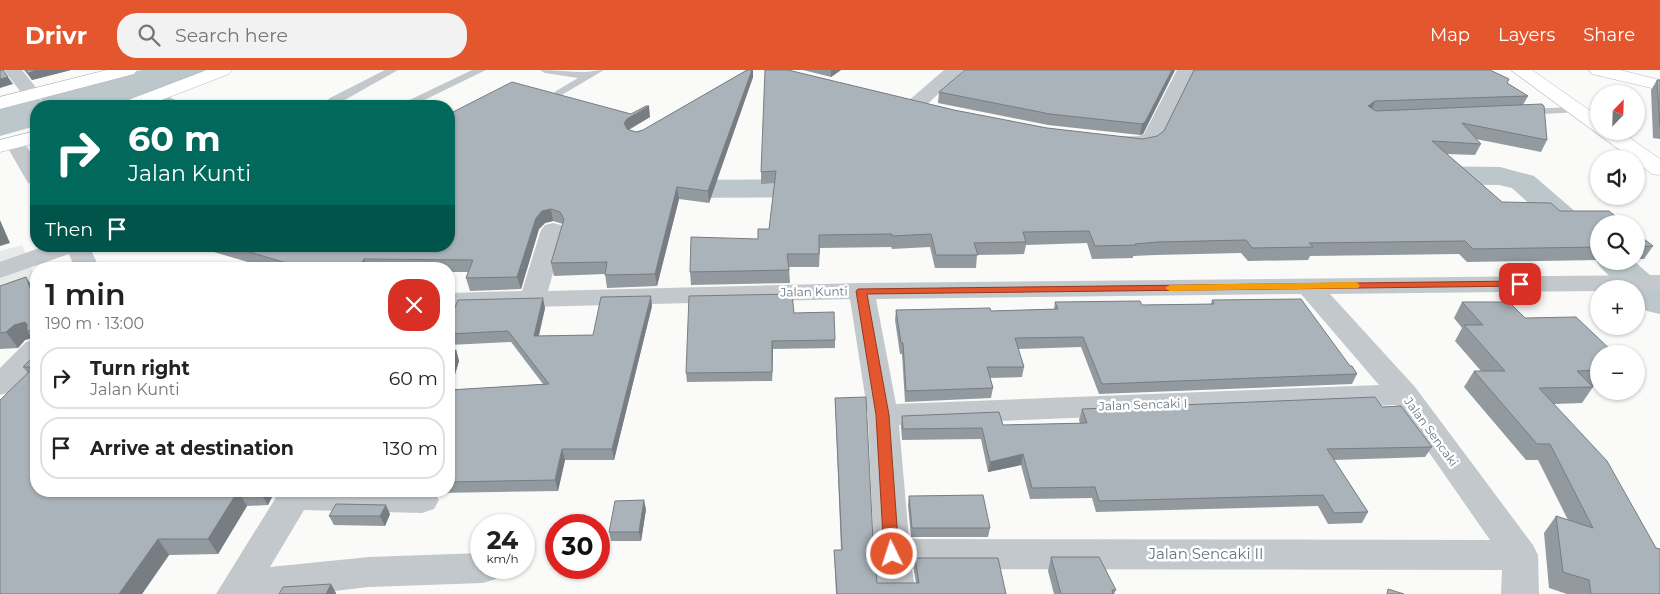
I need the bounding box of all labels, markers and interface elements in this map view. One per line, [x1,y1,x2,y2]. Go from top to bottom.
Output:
search box [117,13,467,58]
text: Drivr [25,21,87,50]
icon: search [135,21,163,49]
text: Search here [175,24,288,47]
text: Map [1430,24,1470,46]
text: Layers [1498,24,1555,46]
text: Share [1583,24,1635,46]
north arrow [1590,85,1645,140]
map controls [1590,85,1645,400]
text: 60 m [128,117,221,160]
icon: right [45,120,110,185]
button: sound [1590,150,1645,205]
text: Jalan Kunti [128,160,251,187]
icon: arrive [103,215,131,243]
button: search [1590,215,1645,270]
text: Then [45,218,93,241]
pin [1499,263,1541,305]
icon: arrive [1506,270,1534,298]
text: 1 min [45,276,126,313]
button: close [388,279,440,331]
button: + [1590,280,1645,335]
street label: Jalan Kunti [779,283,848,300]
text: 190 m · 13:00 [45,314,144,333]
button: − [1590,345,1645,400]
text: Turn right [90,357,190,380]
icon: right [47,364,75,392]
text: 60 m [389,367,438,390]
text: Jalan Kunti [90,380,180,399]
street label: Jalan Sencaki [1401,393,1461,469]
street label: Jalan Sencaki I [1098,395,1187,414]
icon: arrive [47,434,75,462]
text: Arrive at destination [90,437,294,460]
text: 130 m [383,437,438,460]
speed limit sign: 30 [545,514,610,579]
text: 24 [487,525,518,555]
position arrow [865,527,917,579]
street label: Jalan Sencaki II [1147,544,1264,563]
text: km/h [486,551,519,566]

